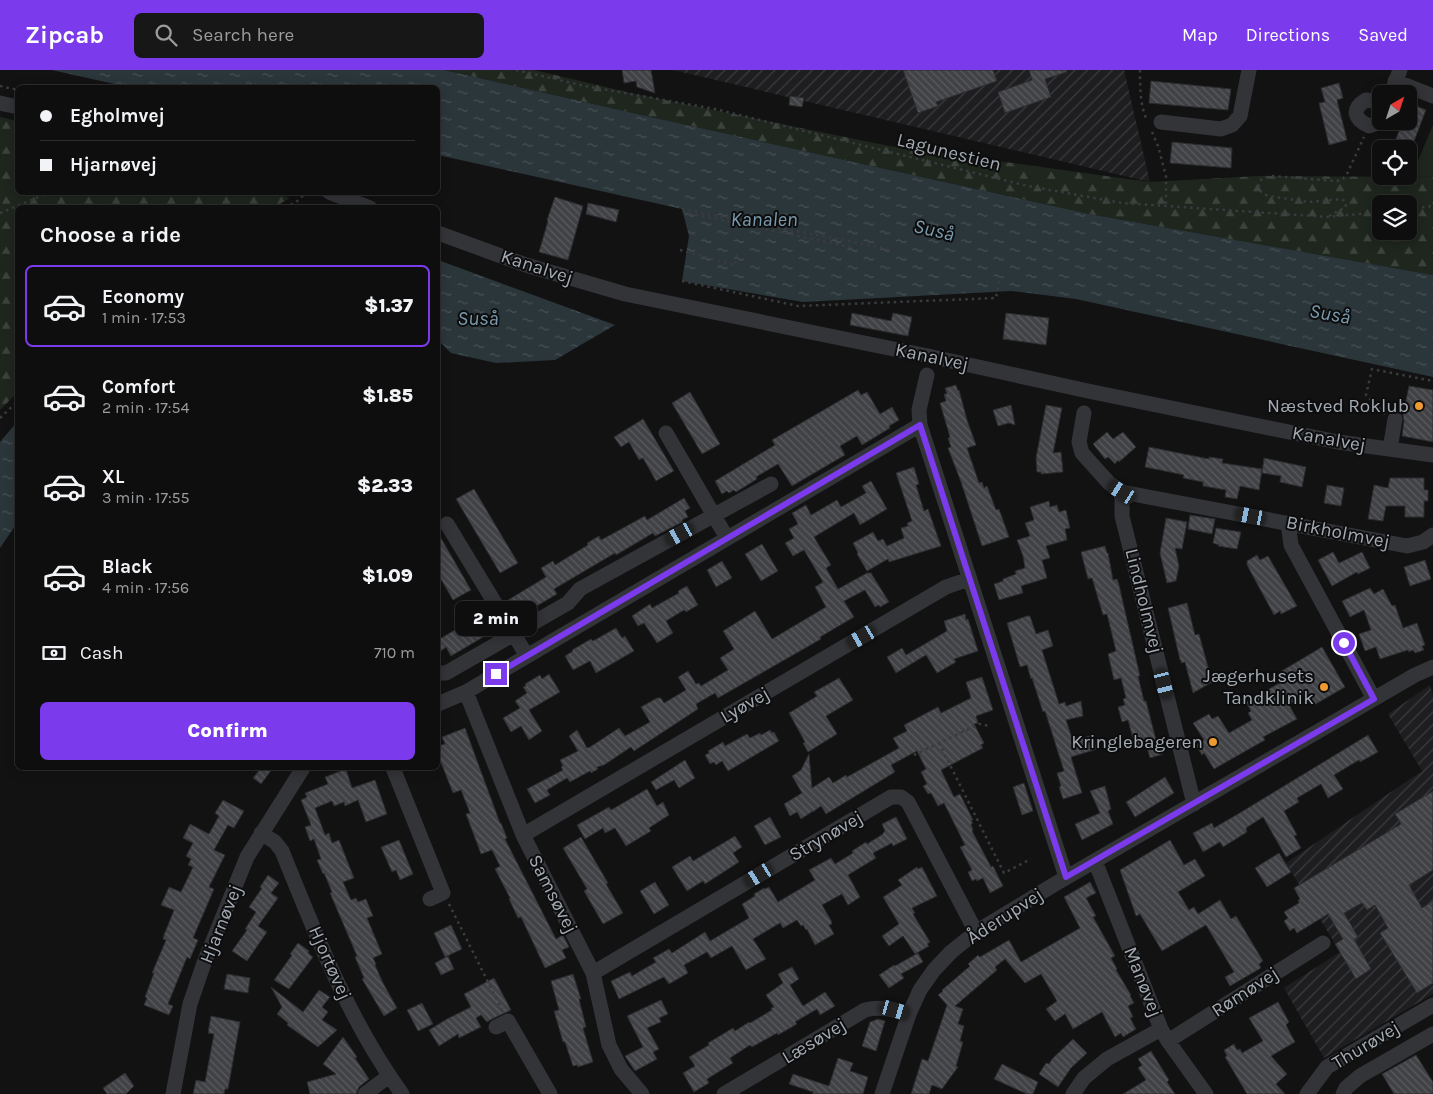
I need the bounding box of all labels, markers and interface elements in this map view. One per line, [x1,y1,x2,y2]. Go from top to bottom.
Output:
search box [134,13,484,58]
text: Zipcab [25,21,104,49]
icon: search [152,21,180,49]
text: Search here [192,24,294,46]
text: Map [1182,24,1218,46]
text: Directions [1246,24,1330,46]
text: Saved [1358,24,1408,46]
north arrow [1372,85,1418,130]
map controls [1372,85,1417,240]
text: Egholmvej [70,105,165,127]
street label: Lagunestien [895,128,1003,176]
button: locate [1372,140,1417,185]
text: Hjarnøvej [70,154,157,176]
button: layers [1372,195,1417,240]
water label: Kanalen [730,208,798,231]
water label: Suså [911,214,957,246]
text: Choose a ride [40,222,181,248]
street label: Kanalvej [498,245,576,289]
icon: car [42,284,87,329]
text: Economy [102,286,184,308]
text: $1.37 [364,295,413,317]
water label: Suså [1308,299,1352,329]
water label: Suså [457,307,499,330]
text: 1 min · 17:53 [102,308,186,327]
street label: Kanalvej [893,338,971,376]
icon: car [42,374,87,419]
text: Comfort [102,376,176,398]
text: $1.85 [362,385,413,407]
place label: Næstved Roklub [1267,395,1409,417]
text: 2 min · 17:54 [102,398,189,417]
marker: Næstved Roklub [1413,400,1425,412]
street label: Kanalvej [1290,422,1368,456]
icon: car [42,464,87,509]
text: XL [102,466,124,488]
text: $2.33 [357,475,413,497]
car [1105,478,1138,506]
text: 3 min · 17:55 [102,488,190,507]
car [1234,506,1267,526]
street label: Birkholmvej [1284,511,1392,553]
car [663,520,696,548]
street label: Lindholmvej [1120,546,1168,656]
icon: car [42,554,87,599]
text: Black [102,556,153,578]
text: $1.09 [362,565,413,587]
text: 4 min · 17:56 [102,578,189,597]
callout: 2 min [455,602,537,636]
text: 2 min [473,609,519,628]
car [845,623,878,651]
route start [1333,632,1355,654]
icon: cash [40,639,68,667]
text: Cash [80,642,124,664]
text: 710 m [374,643,415,662]
route end [485,663,507,685]
place label: Jægerhusets Tandklinik [1203,665,1314,709]
car [1153,668,1174,700]
marker: Jægerhusets Tandklinik [1318,681,1330,693]
street label: Lyøvej [717,682,773,728]
button: Confirm [40,702,415,760]
place label: Kringlebageren [1071,731,1203,753]
marker: Kringlebageren [1207,736,1219,748]
street label: Strynøvej [785,806,867,866]
street label: Samsøvej [524,851,582,937]
car [742,861,775,889]
street label: Hjarnøvej [195,881,247,967]
street label: Åderupvej [963,883,1047,949]
street label: Hjortøvej [304,923,356,1003]
street label: Manøvej [1119,944,1167,1020]
street label: Rømøvej [1207,962,1283,1022]
car [878,999,911,1021]
street label: Læsøvej [778,1013,850,1069]
street label: Thurøvej [1328,1016,1404,1074]

